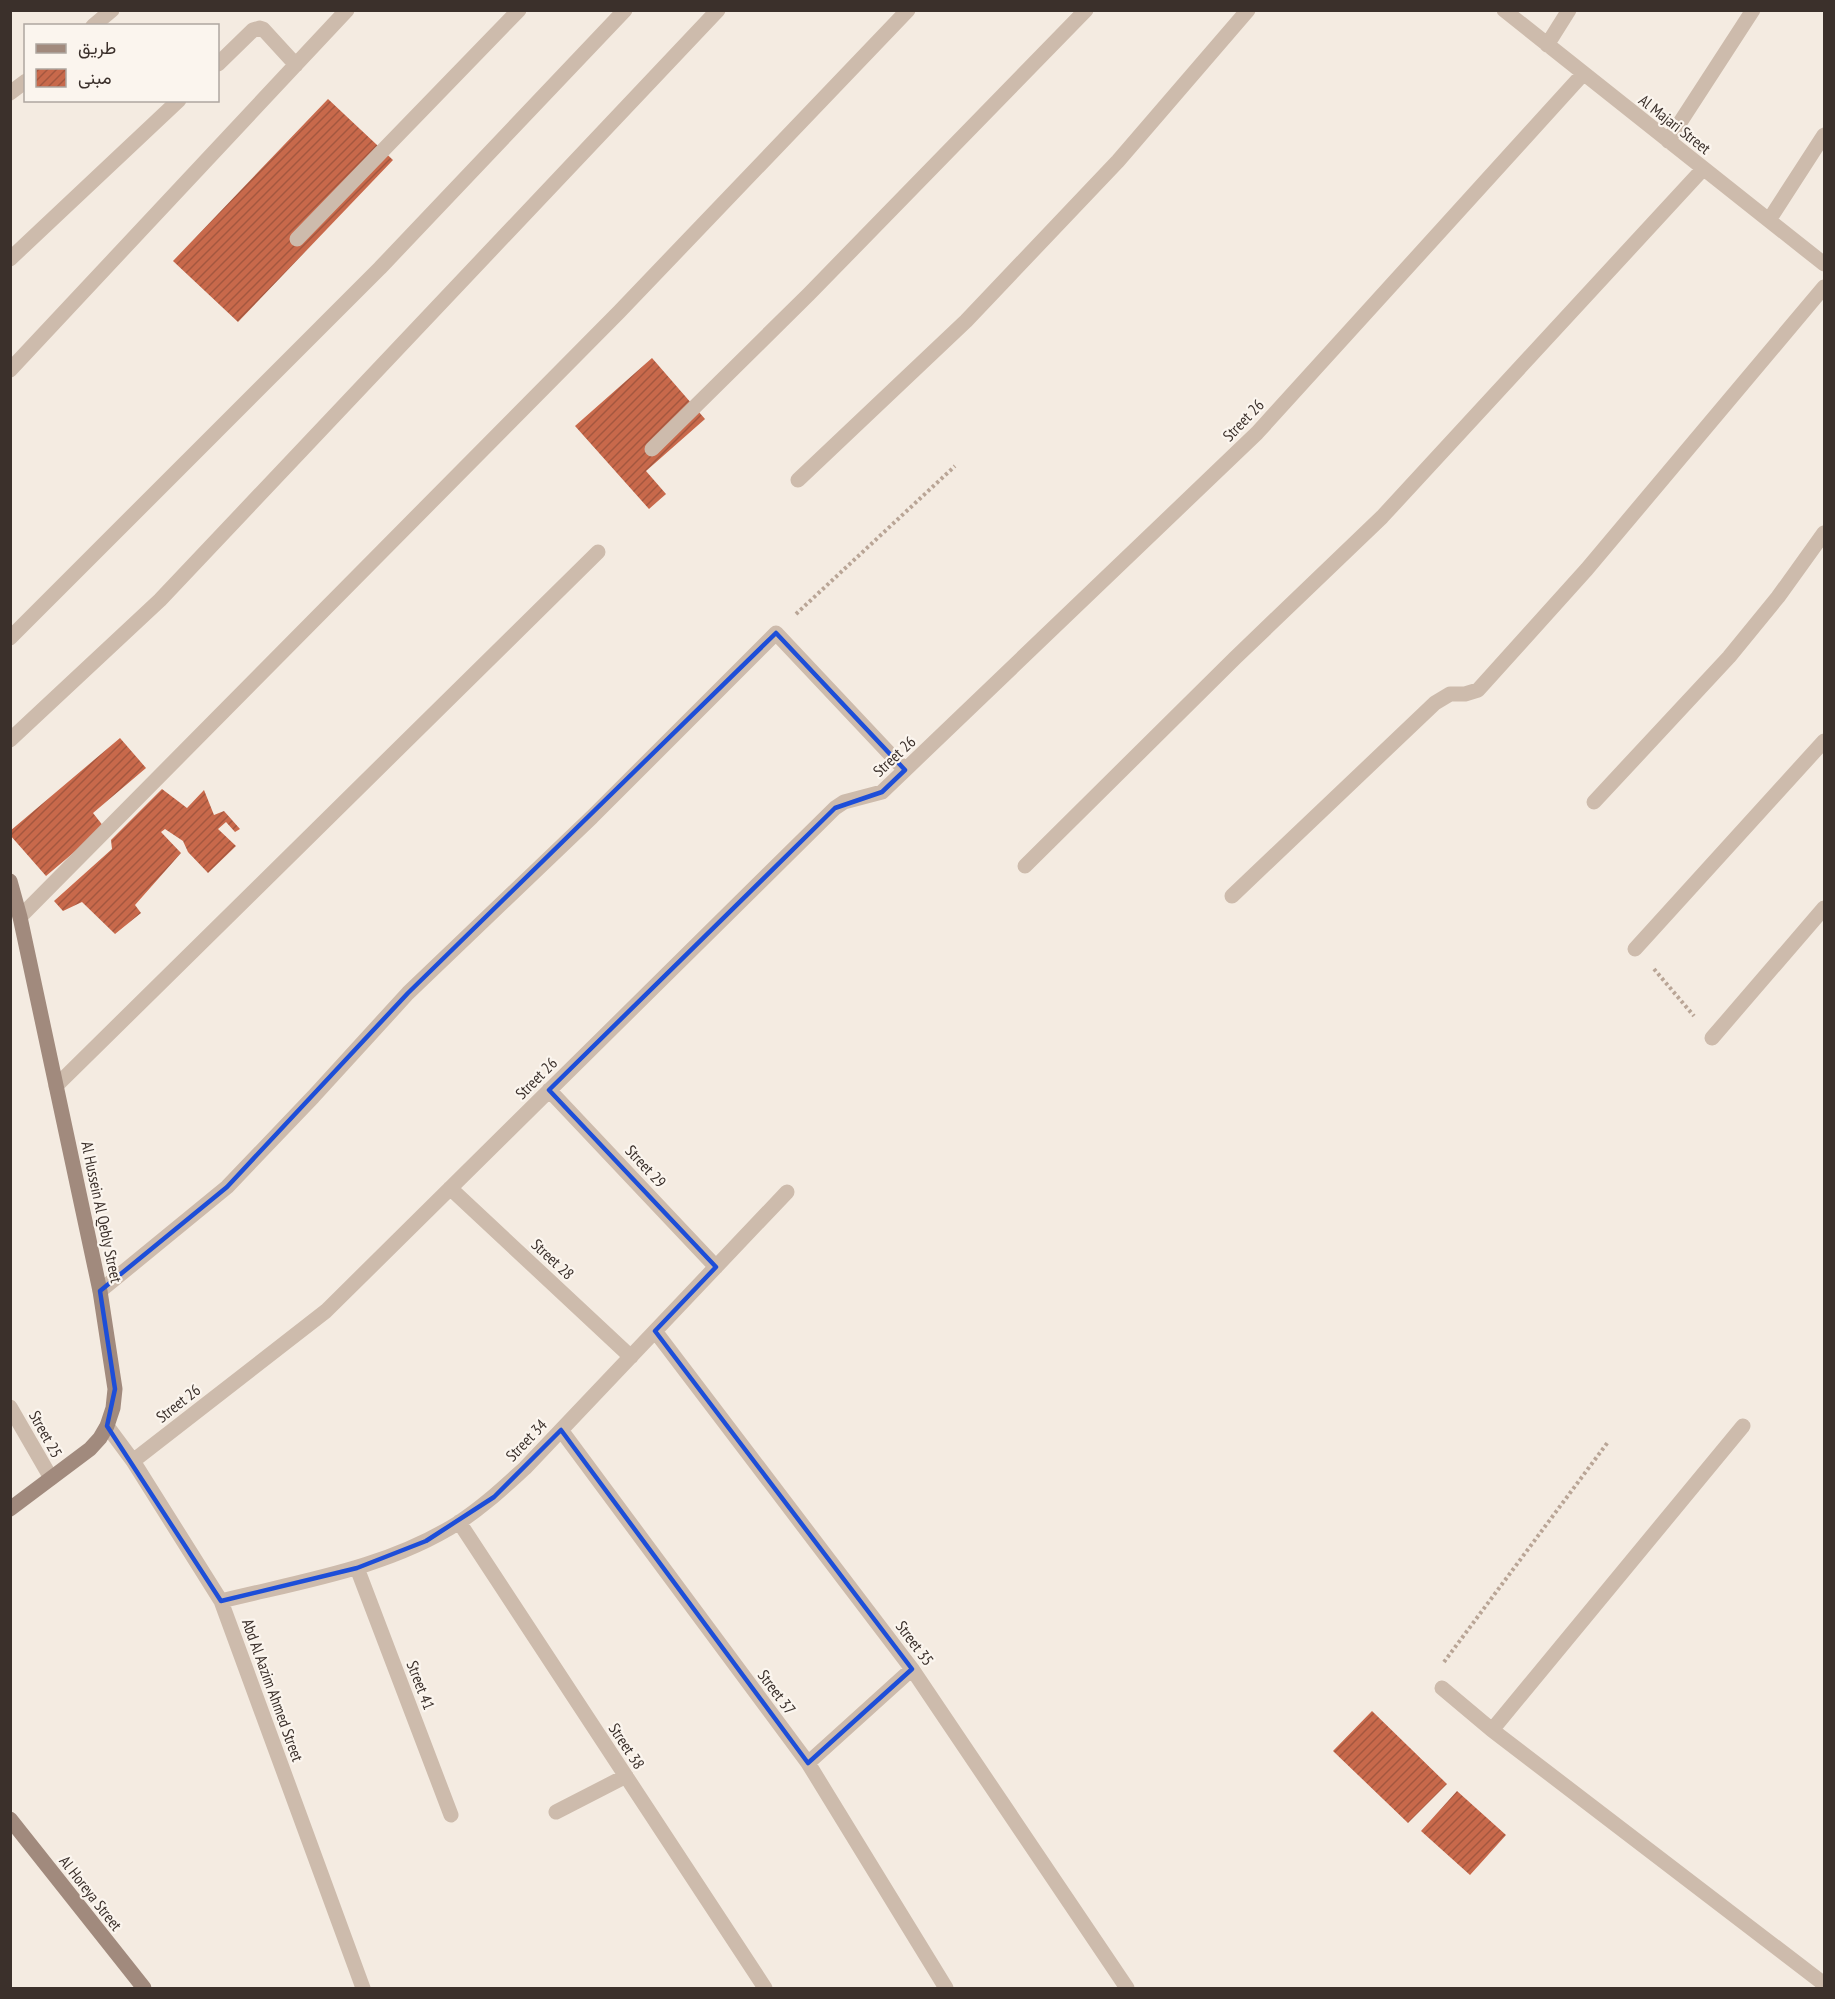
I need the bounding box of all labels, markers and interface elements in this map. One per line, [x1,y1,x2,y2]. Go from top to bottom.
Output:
legend [24,24,219,102]
text: طريق [78,36,116,59]
text: مبنى [78,66,112,89]
street label: Al Majari Street [1635,90,1715,159]
street label: Street 26 [1218,395,1268,445]
street label: Street 26 [869,731,919,781]
street label: Street 26 [511,1053,561,1103]
street label: Al Hussein Al Qebly Street [77,1140,127,1285]
street label: Street 29 [621,1141,671,1191]
street label: Street 28 [528,1234,578,1284]
street label: Street 26 [152,1379,204,1427]
street label: Street 25 [25,1407,67,1461]
street label: Street 34 [501,1415,551,1465]
street label: Abd Al Aazim Ahmed Street [238,1616,308,1765]
street label: Street 35 [892,1617,938,1669]
street label: Street 41 [403,1658,439,1712]
street label: Street 37 [754,1666,800,1718]
street label: Street 38 [605,1719,649,1773]
street label: Al Horeya Street [55,1851,127,1935]

